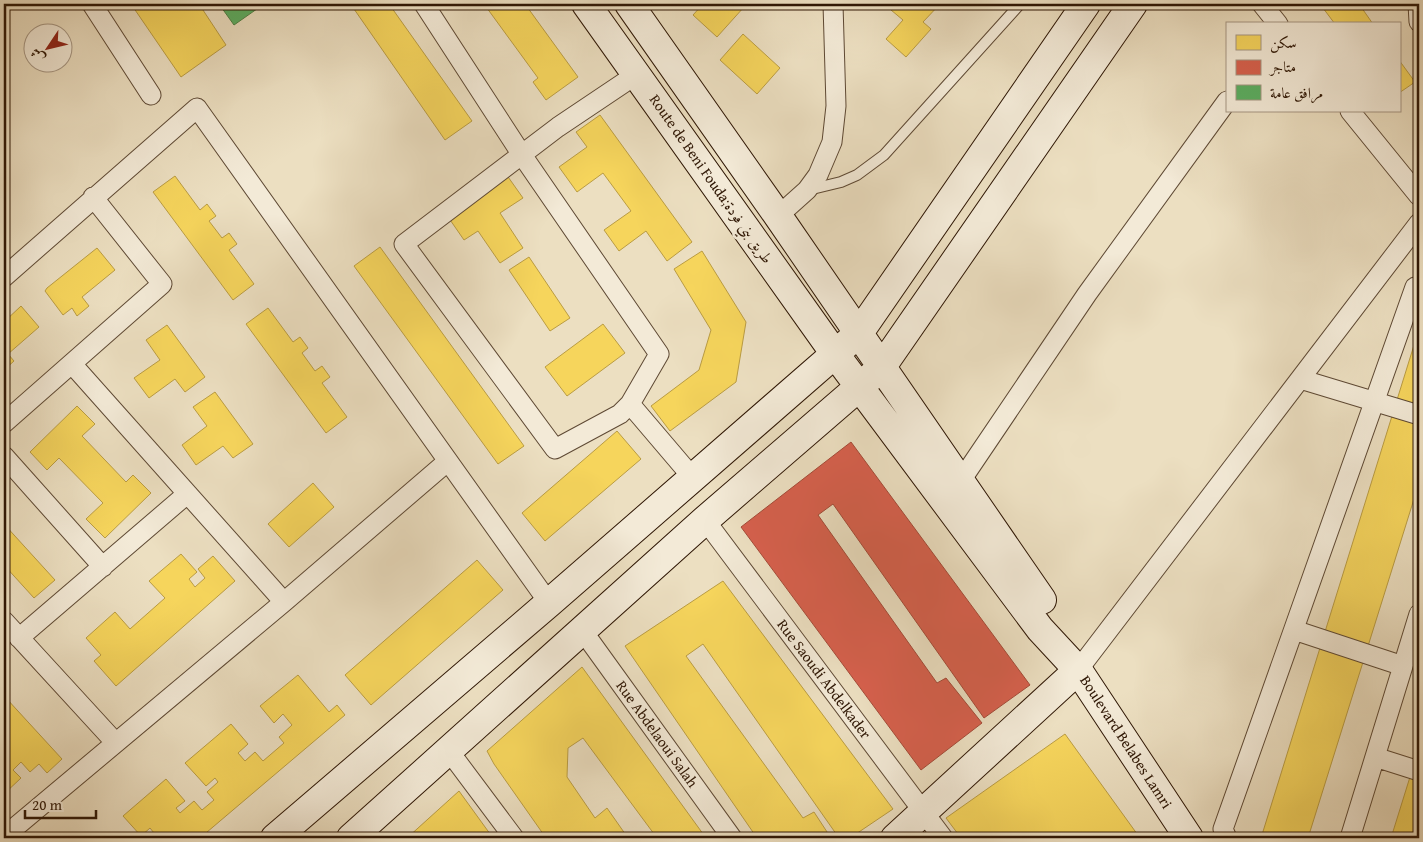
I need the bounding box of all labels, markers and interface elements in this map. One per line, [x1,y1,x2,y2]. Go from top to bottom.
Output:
north arrow [22,22,72,72]
legend [1226,22,1400,112]
text: سكن [1270,32,1297,53]
text: ش [25,44,50,67]
text: متاجر [1268,56,1296,77]
text: مرافق عامة [1270,82,1323,104]
street label: Route de Beni Fouda;طريق بني فودة [642,90,778,270]
street label: Rue Saoudi Abdelkader [772,615,876,743]
street label: Boulevard Belabes Lamri [1075,671,1177,812]
street label: Rue Abdelaoui Salah [611,676,704,792]
scale bar [25,787,96,819]
text: 20 m [32,794,63,815]

